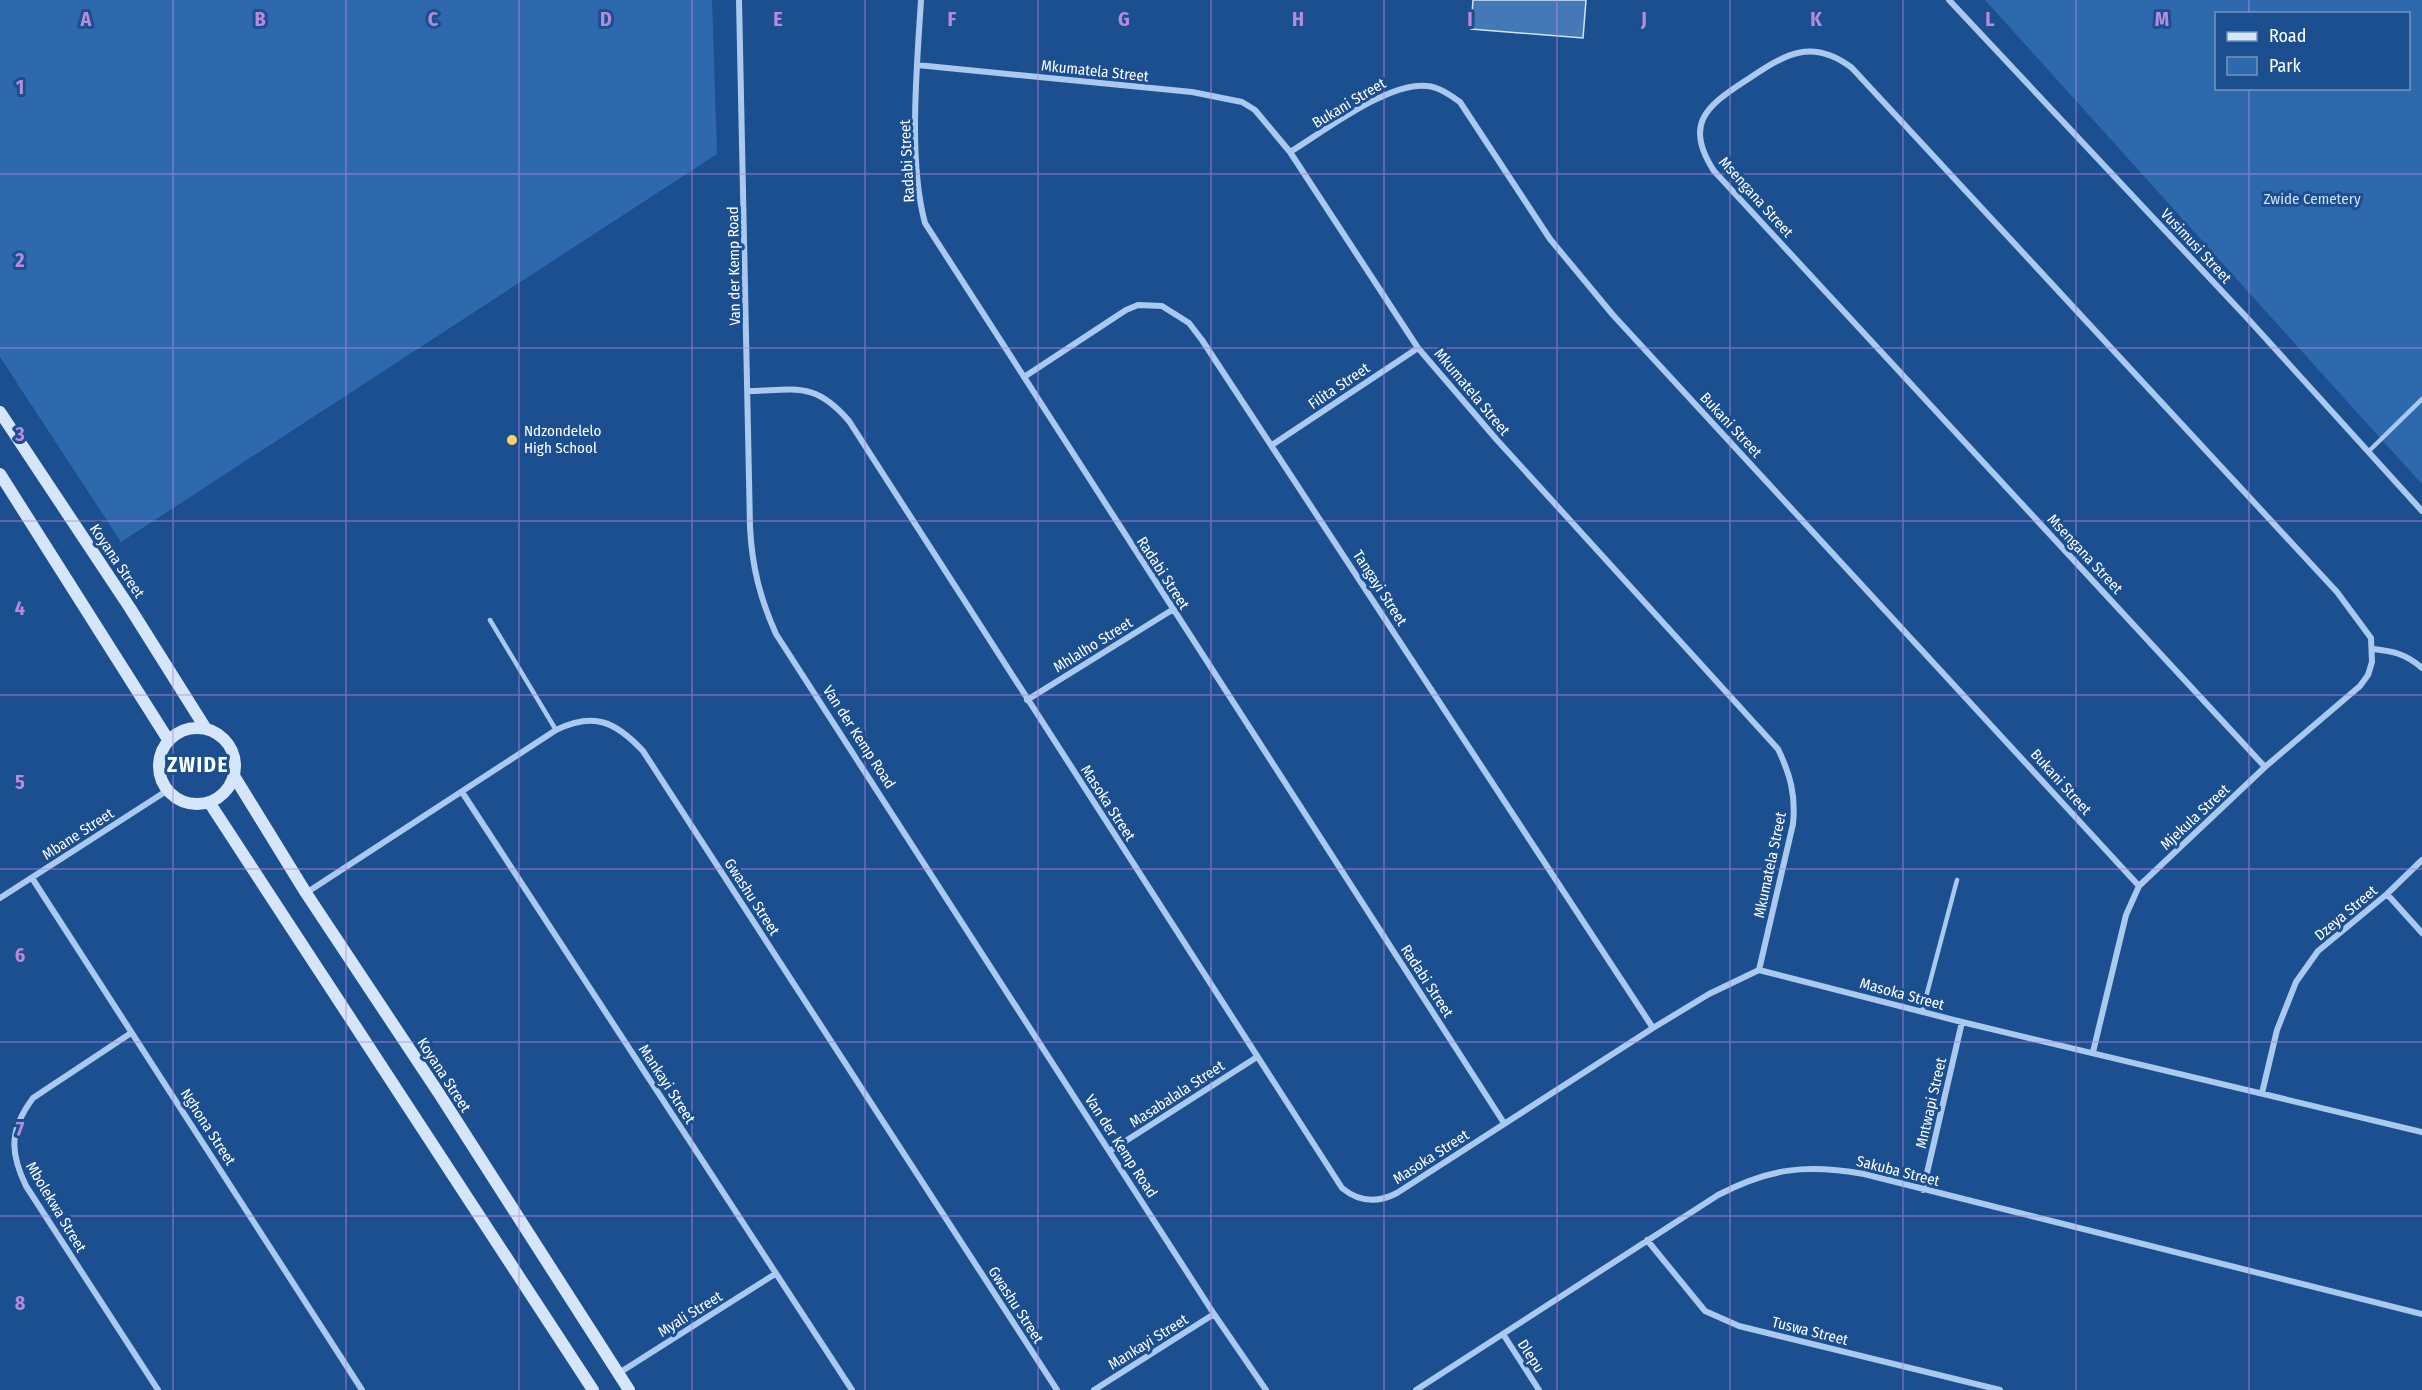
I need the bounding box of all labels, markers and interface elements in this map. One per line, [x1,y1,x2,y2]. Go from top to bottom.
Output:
text: A [80,7,93,31]
text: B [254,7,266,31]
text: C [428,7,439,31]
text: D [600,7,612,31]
text: E [773,7,783,31]
text: F [948,7,957,31]
text: G [1118,7,1130,31]
text: H [1292,7,1304,31]
text: I [1467,7,1473,31]
text: J [1640,7,1647,31]
text: K [1810,7,1822,31]
text: L [1985,7,1995,31]
text: M [2155,7,2169,31]
legend [2215,12,2410,90]
text: Road [2269,25,2306,47]
text: Park [2269,55,2302,77]
street label: Mkumatela Street [1040,56,1150,86]
street label: Bukani Street [1309,74,1389,132]
text: 1 [16,75,24,99]
street label: Radabi Street [896,119,918,203]
street label: Msengana Street [1715,153,1797,241]
park label: Zwide Cemetery [2263,190,2361,208]
street label: Vusimusi Street [2157,205,2235,287]
street label: Van der Kemp Road [724,206,744,326]
text: 2 [14,248,25,272]
street label: Mkumatela Street [1430,345,1514,439]
street label: Filita Street [1305,359,1373,413]
street label: Bukani Street [1696,389,1766,461]
text: 3 [14,422,25,446]
place label: Ndzondelelo High School [524,422,601,457]
marker: Ndzondelelo High School [505,433,519,447]
street label: Msengana Street [2044,511,2126,598]
street label: Koyana Street [86,521,148,601]
street label: Radabi Street [1133,533,1193,613]
street label: Tangayi Street [1349,547,1411,629]
text: 4 [15,596,25,620]
street label: Mhlalho Street [1050,614,1136,676]
street label: Van der Kemp Road [819,682,899,792]
street label: Bukani Street [2027,745,2095,819]
district label: ZWIDE [167,752,229,778]
street label: Masoka Street [1077,762,1139,844]
text: 5 [15,770,25,794]
street label: Mjekula Street [2157,780,2233,854]
street label: Mbane Street [39,804,117,864]
street label: Mkumatela Street [1750,810,1790,920]
street label: Gwashu Street [720,855,784,939]
street label: Dzeya Street [2311,882,2381,944]
street label: Radabi Street [1397,941,1457,1021]
text: 6 [15,943,25,967]
street label: Masoka Street [1858,974,1946,1014]
street label: Koyana Street [413,1034,475,1116]
street label: Mankayi Street [635,1041,699,1127]
street label: Mntwapi Street [1912,1056,1950,1150]
street label: Masabalala Street [1126,1057,1228,1131]
street label: Nghona Street [177,1085,239,1169]
street label: Van der Kemp Road [1081,1091,1161,1201]
text: 7 [16,1117,25,1141]
street label: Masoka Street [1390,1126,1472,1188]
street label: Sakuba Street [1855,1152,1942,1190]
street label: Mbolekwa Street [22,1159,90,1256]
street label: Gwashu Street [984,1263,1048,1347]
street label: Myali Street [654,1287,726,1341]
text: 8 [15,1291,26,1315]
street label: Mankayi Street [1105,1310,1191,1374]
street label: Tuswa Street [1770,1313,1850,1349]
street label: Dlepu [1514,1336,1548,1376]

